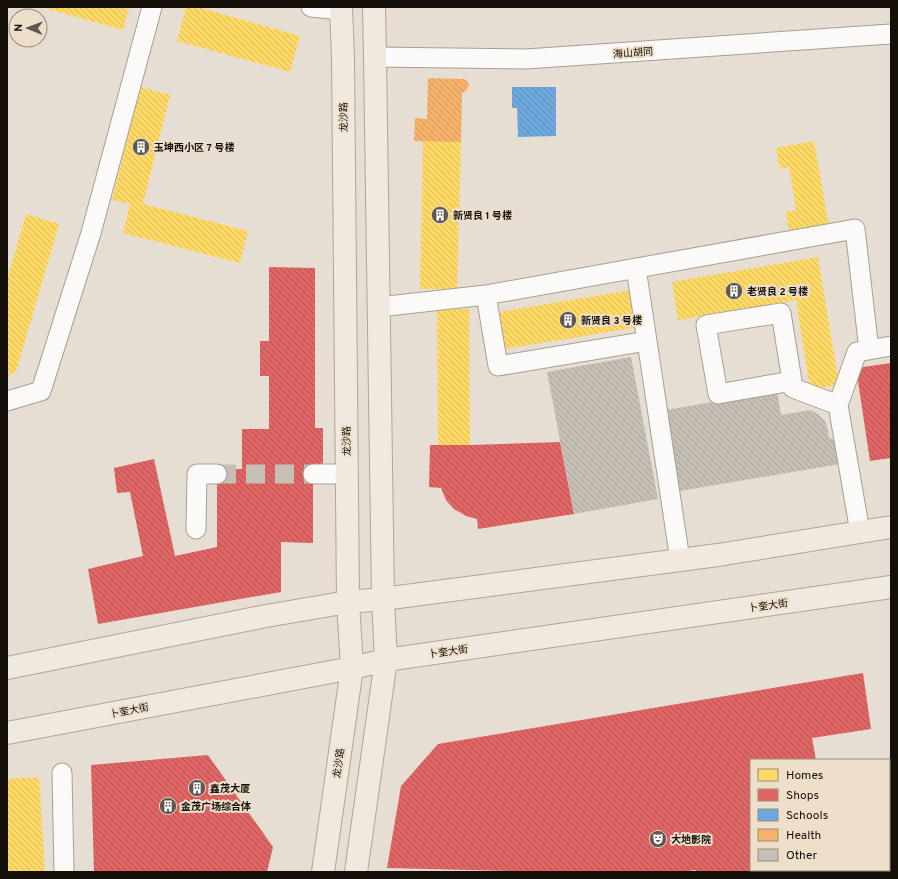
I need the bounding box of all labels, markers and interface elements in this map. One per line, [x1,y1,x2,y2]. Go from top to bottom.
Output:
north arrow [8,8,48,48]
text: N [12,24,26,32]
street label: 海山胡同 [613,46,654,61]
street label: 龙沙路 [338,102,351,132]
building icon: 玉坤西小区 7 号楼 [131,137,151,157]
place label: 玉坤西小区 7 号楼 [154,142,234,155]
building icon: 新贤良 1 号楼 [430,205,450,225]
place label: 新贤良 1 号楼 [453,210,512,223]
building icon: 老贤良 2 号楼 [724,281,744,301]
place label: 老贤良 2 号楼 [747,286,808,299]
building icon: 新贤良 3 号楼 [558,310,578,330]
place label: 新贤良 3 号楼 [581,315,642,328]
street label: 龙沙路 [341,426,354,456]
street label: 卜奎大街 [747,597,789,616]
street label: 卜奎大街 [427,643,469,662]
street label: 卜奎大街 [108,701,150,722]
street label: 龙沙路 [331,747,348,779]
legend [750,759,890,871]
text: Homes [786,768,823,784]
building icon: 鑫茂大厦 [187,778,207,798]
place label: 鑫茂大厦 [210,783,250,796]
text: Shops [786,788,819,804]
building icon: 金茂广场综合体 [158,796,178,816]
place label: 金茂广场综合体 [180,801,251,814]
text: Schools [786,808,828,824]
text: Health [786,828,821,844]
theatre icon: 大地影院 [648,829,668,849]
place label: 大地影院 [671,834,711,847]
text: Other [786,848,818,864]

